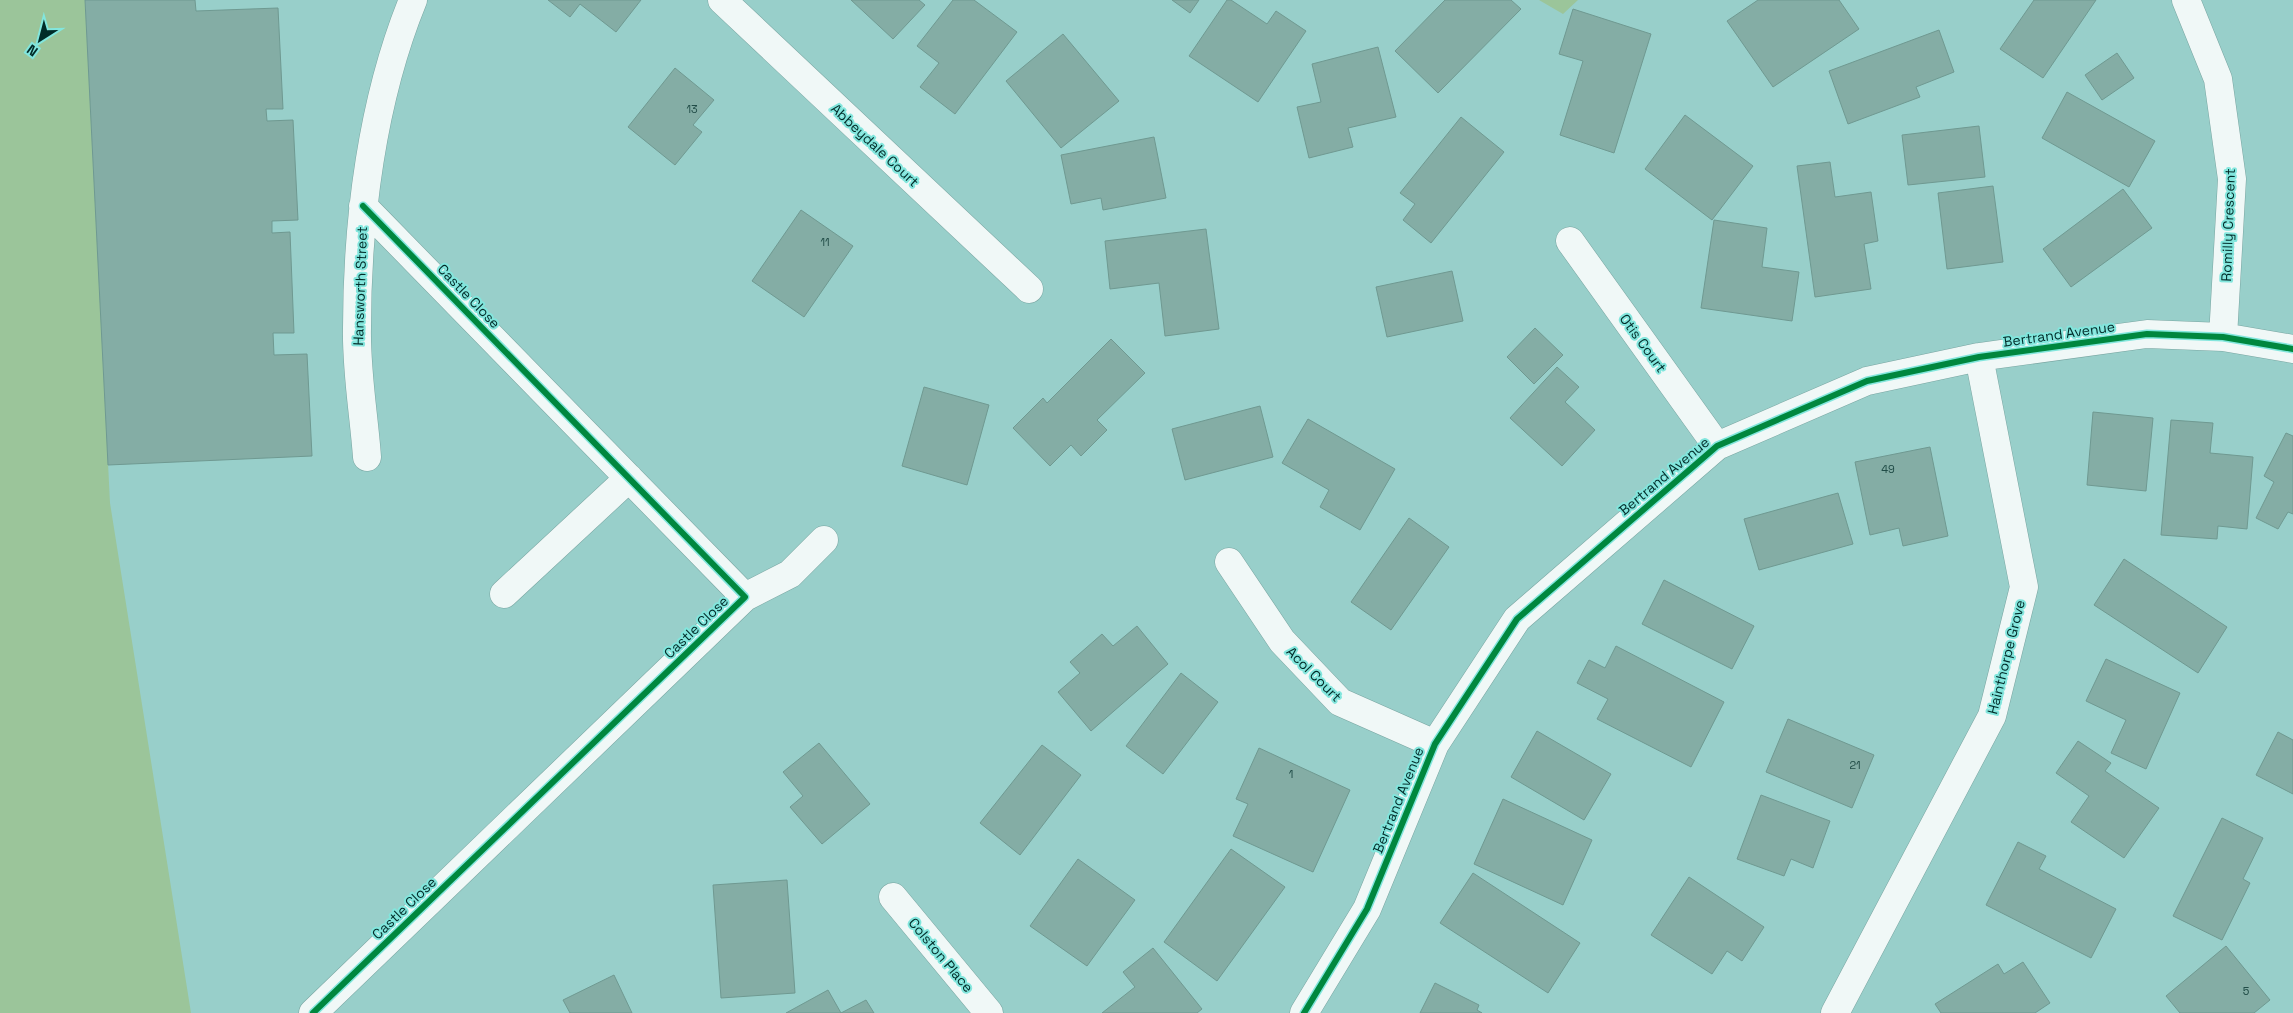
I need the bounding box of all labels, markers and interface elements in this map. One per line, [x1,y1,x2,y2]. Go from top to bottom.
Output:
north arrow [15,15,65,65]
text: N [23,40,41,61]
street label: Abbeydale Court [827,100,923,190]
house number: 13 [686,102,698,116]
street label: Romilly Crescent [2217,168,2239,282]
street label: Hansworth Street [349,226,371,346]
house number: 11 [820,235,830,249]
street label: Castle Close [434,260,504,332]
street label: Otis Court [1616,310,1670,376]
street label: Bertrand Avenue [2002,317,2116,351]
street label: Bertrand Avenue [1615,433,1713,519]
house number: 49 [1881,462,1895,476]
street label: Castle Close [660,592,732,662]
street label: Hainthorpe Grove [1983,598,2029,716]
street label: Acol Court [1283,643,1345,705]
street label: Bertrand Avenue [1369,744,1427,856]
house number: 21 [1849,758,1861,772]
house number: 1 [1289,767,1293,781]
street label: Castle Close [368,873,440,943]
street label: Colston Place [905,914,977,996]
house number: 5 [2243,984,2250,998]

